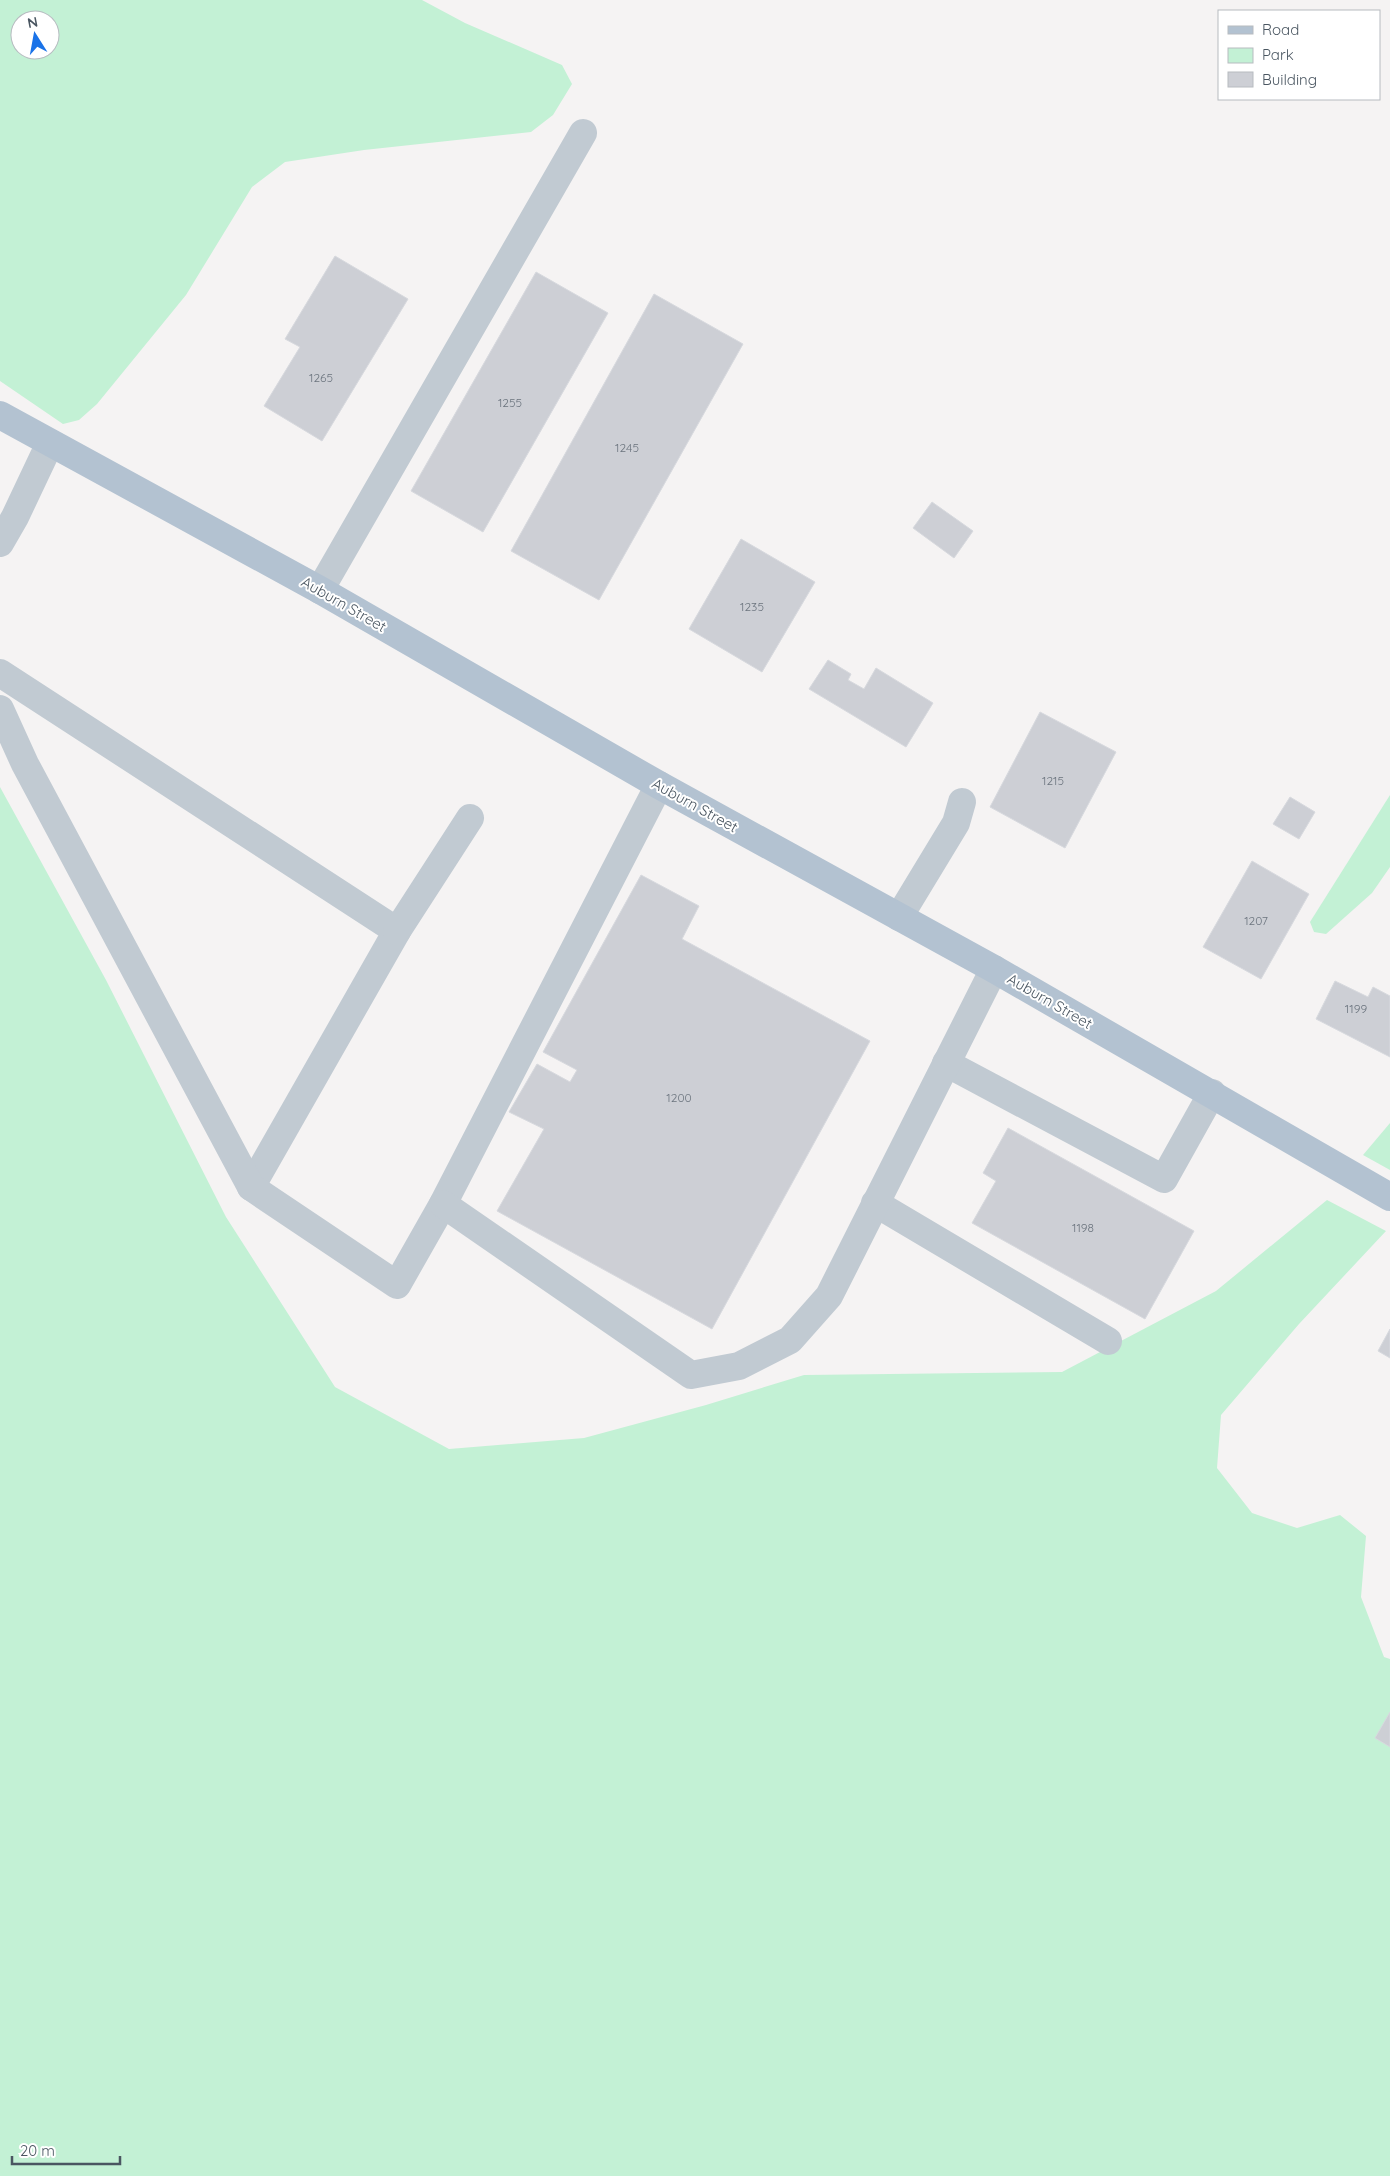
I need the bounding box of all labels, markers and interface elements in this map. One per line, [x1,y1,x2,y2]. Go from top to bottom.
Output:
north arrow [10,10,60,60]
legend [1218,10,1380,100]
text: N [26,12,39,32]
text: Road [1262,20,1299,39]
text: Park [1262,45,1294,64]
text: Building [1262,70,1317,89]
house number: 1265 [309,370,333,385]
house number: 1255 [498,395,522,410]
house number: 1245 [615,440,639,455]
street label: Auburn Street [298,572,390,636]
house number: 1235 [740,599,764,614]
house number: 1215 [1042,773,1064,788]
street label: Auburn Street [649,774,741,836]
house number: 1207 [1244,913,1268,928]
street label: Auburn Street [1004,969,1096,1033]
house number: 1199 [1345,1001,1367,1016]
house number: 1200 [666,1090,692,1105]
house number: 1198 [1072,1220,1094,1235]
scale bar [12,2134,120,2166]
text: 20 m [20,2141,55,2160]

